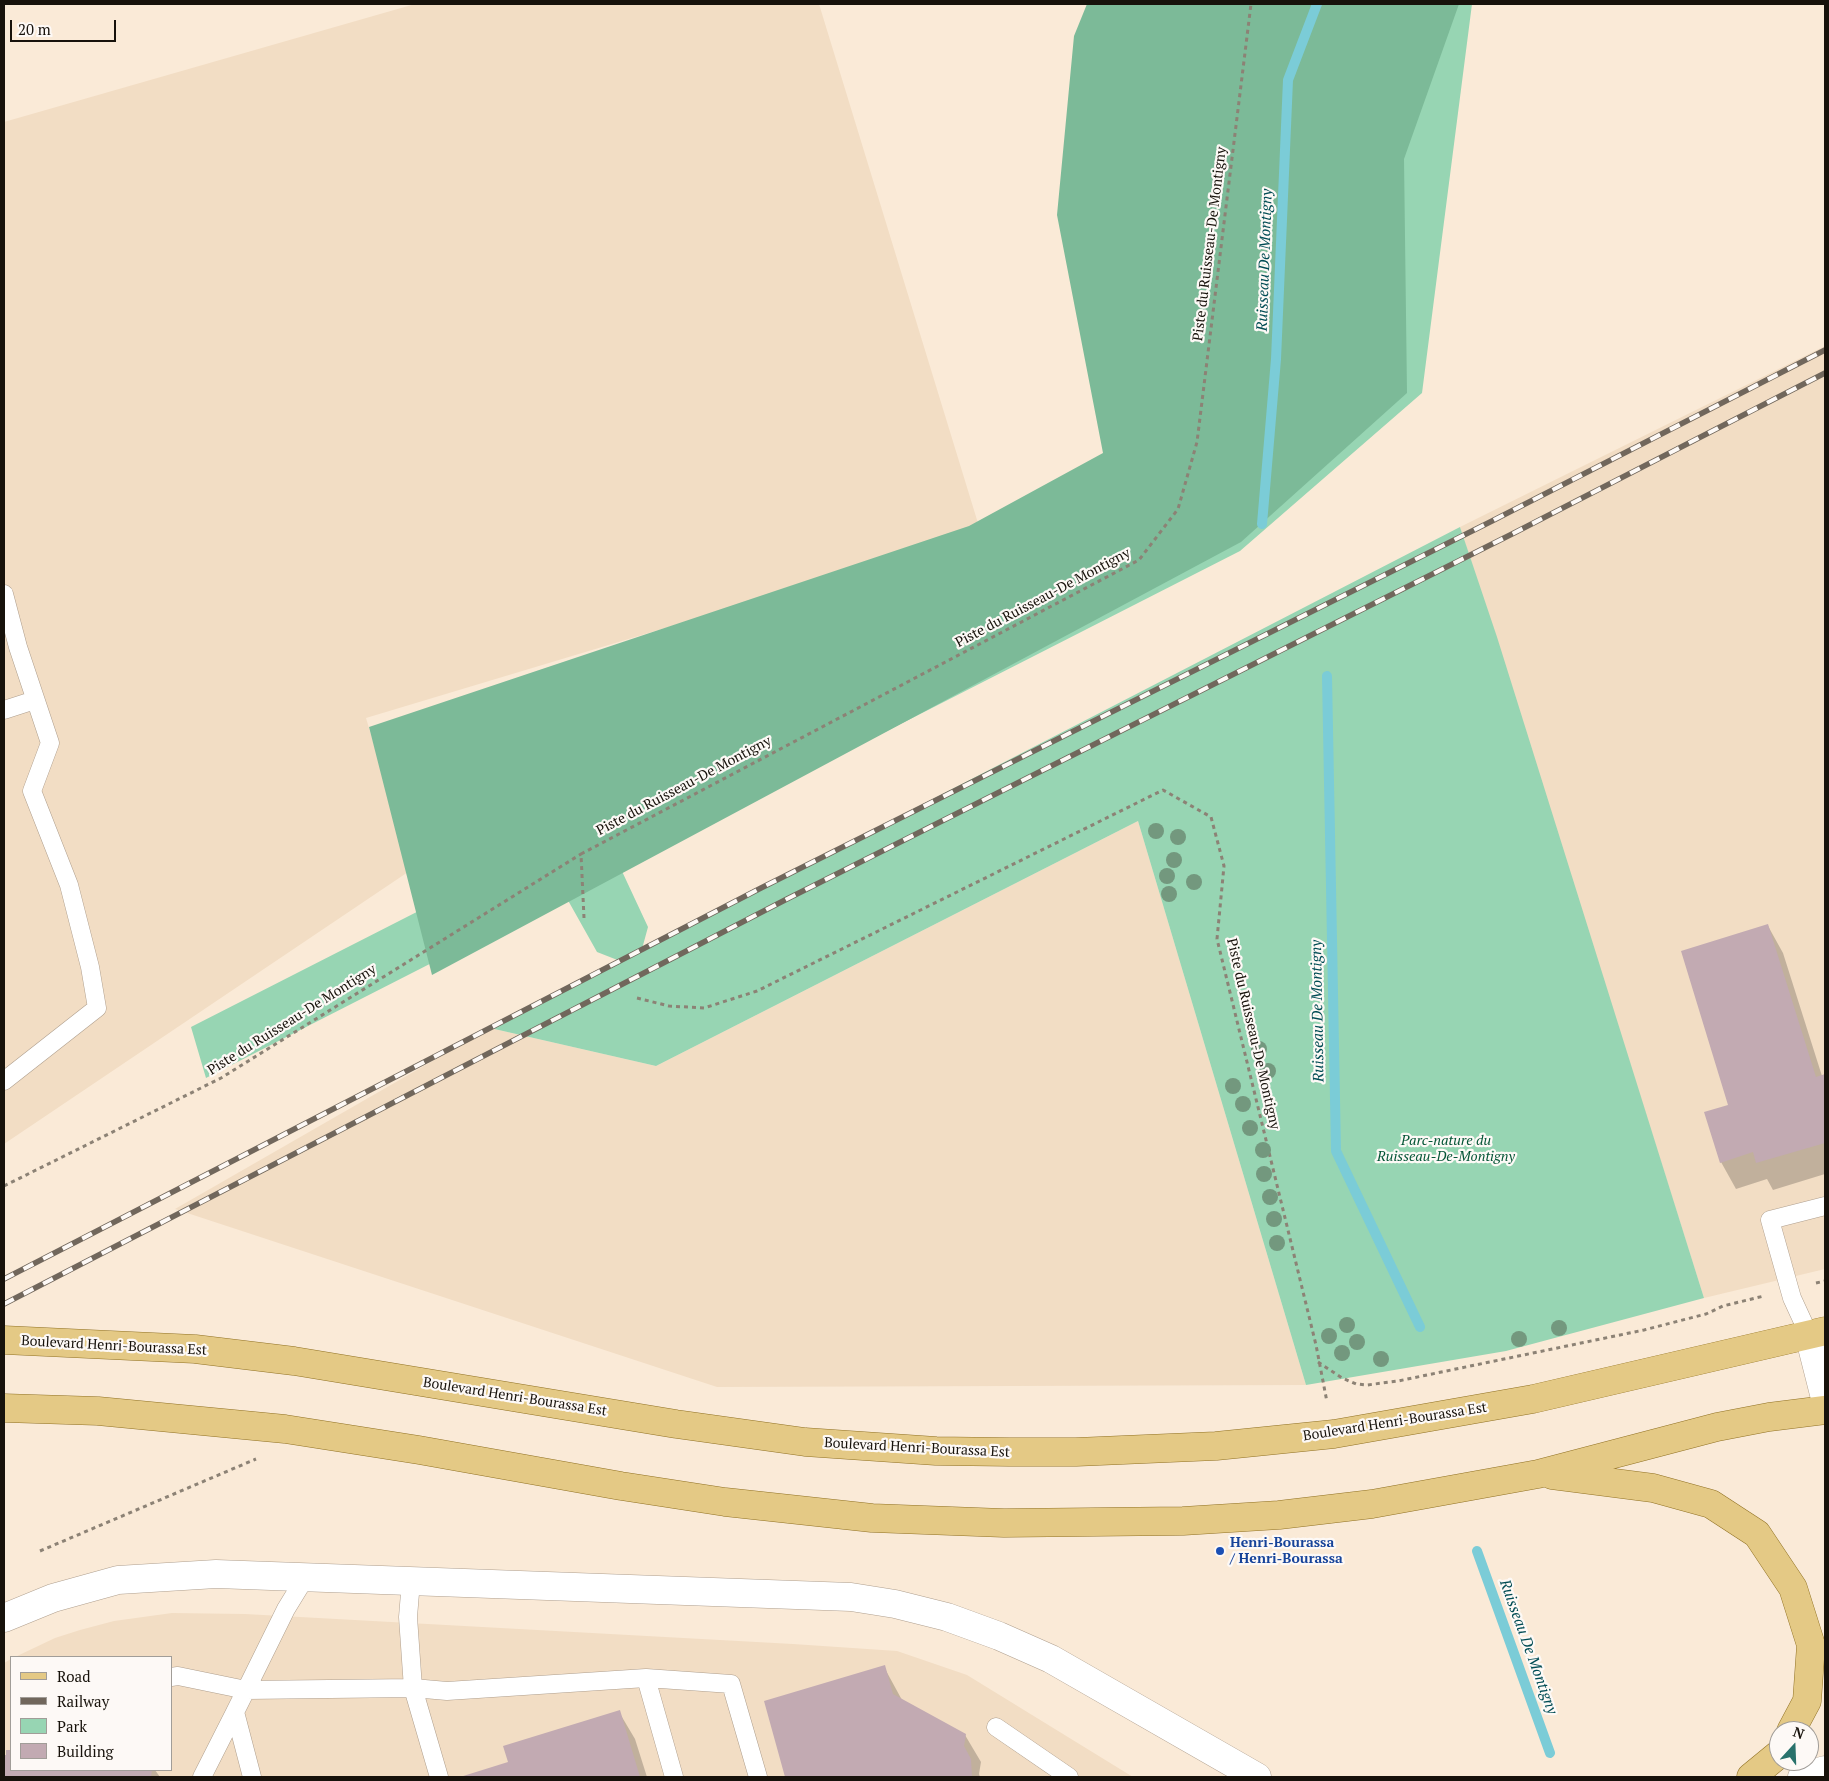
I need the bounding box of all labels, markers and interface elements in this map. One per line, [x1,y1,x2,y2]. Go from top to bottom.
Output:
scale bar [12,10,119,42]
text: 20 m [18,19,51,39]
street label: Piste du Ruisseau-De Montigny [1190,146,1230,342]
water label: Ruisseau De Montigny [1254,189,1276,331]
street label: Piste du Ruisseau-De Montigny [953,545,1133,651]
street label: Piste du Ruisseau-De Montigny [594,733,774,839]
street label: Piste du Ruisseau-De Montigny [1223,937,1283,1131]
water label: Ruisseau De Montigny [1308,940,1328,1082]
street label: Piste du Ruisseau-De Montigny [205,961,379,1079]
park label: Parc-nature du Ruisseau-De-Montigny [1377,1133,1515,1166]
street label: Boulevard Henri-Bourassa Est [21,1333,207,1359]
street label: Boulevard Henri-Bourassa Est [422,1374,608,1420]
street label: Boulevard Henri-Bourassa Est [1302,1399,1488,1445]
street label: Boulevard Henri-Bourassa Est [824,1435,1010,1461]
place label: Henri-Bourassa / Henri-Bourassa [1230,1535,1343,1568]
marker: Henri-Bourassa / Henri-Bourassa [1214,1545,1226,1557]
water label: Ruisseau De Montigny [1495,1577,1561,1717]
legend [10,1656,172,1771]
text: Road [57,1666,90,1686]
text: Railway [57,1691,109,1711]
text: Park [57,1716,87,1736]
north arrow [1769,1721,1819,1771]
text: N [1791,1722,1807,1743]
text: Building [57,1741,114,1761]

